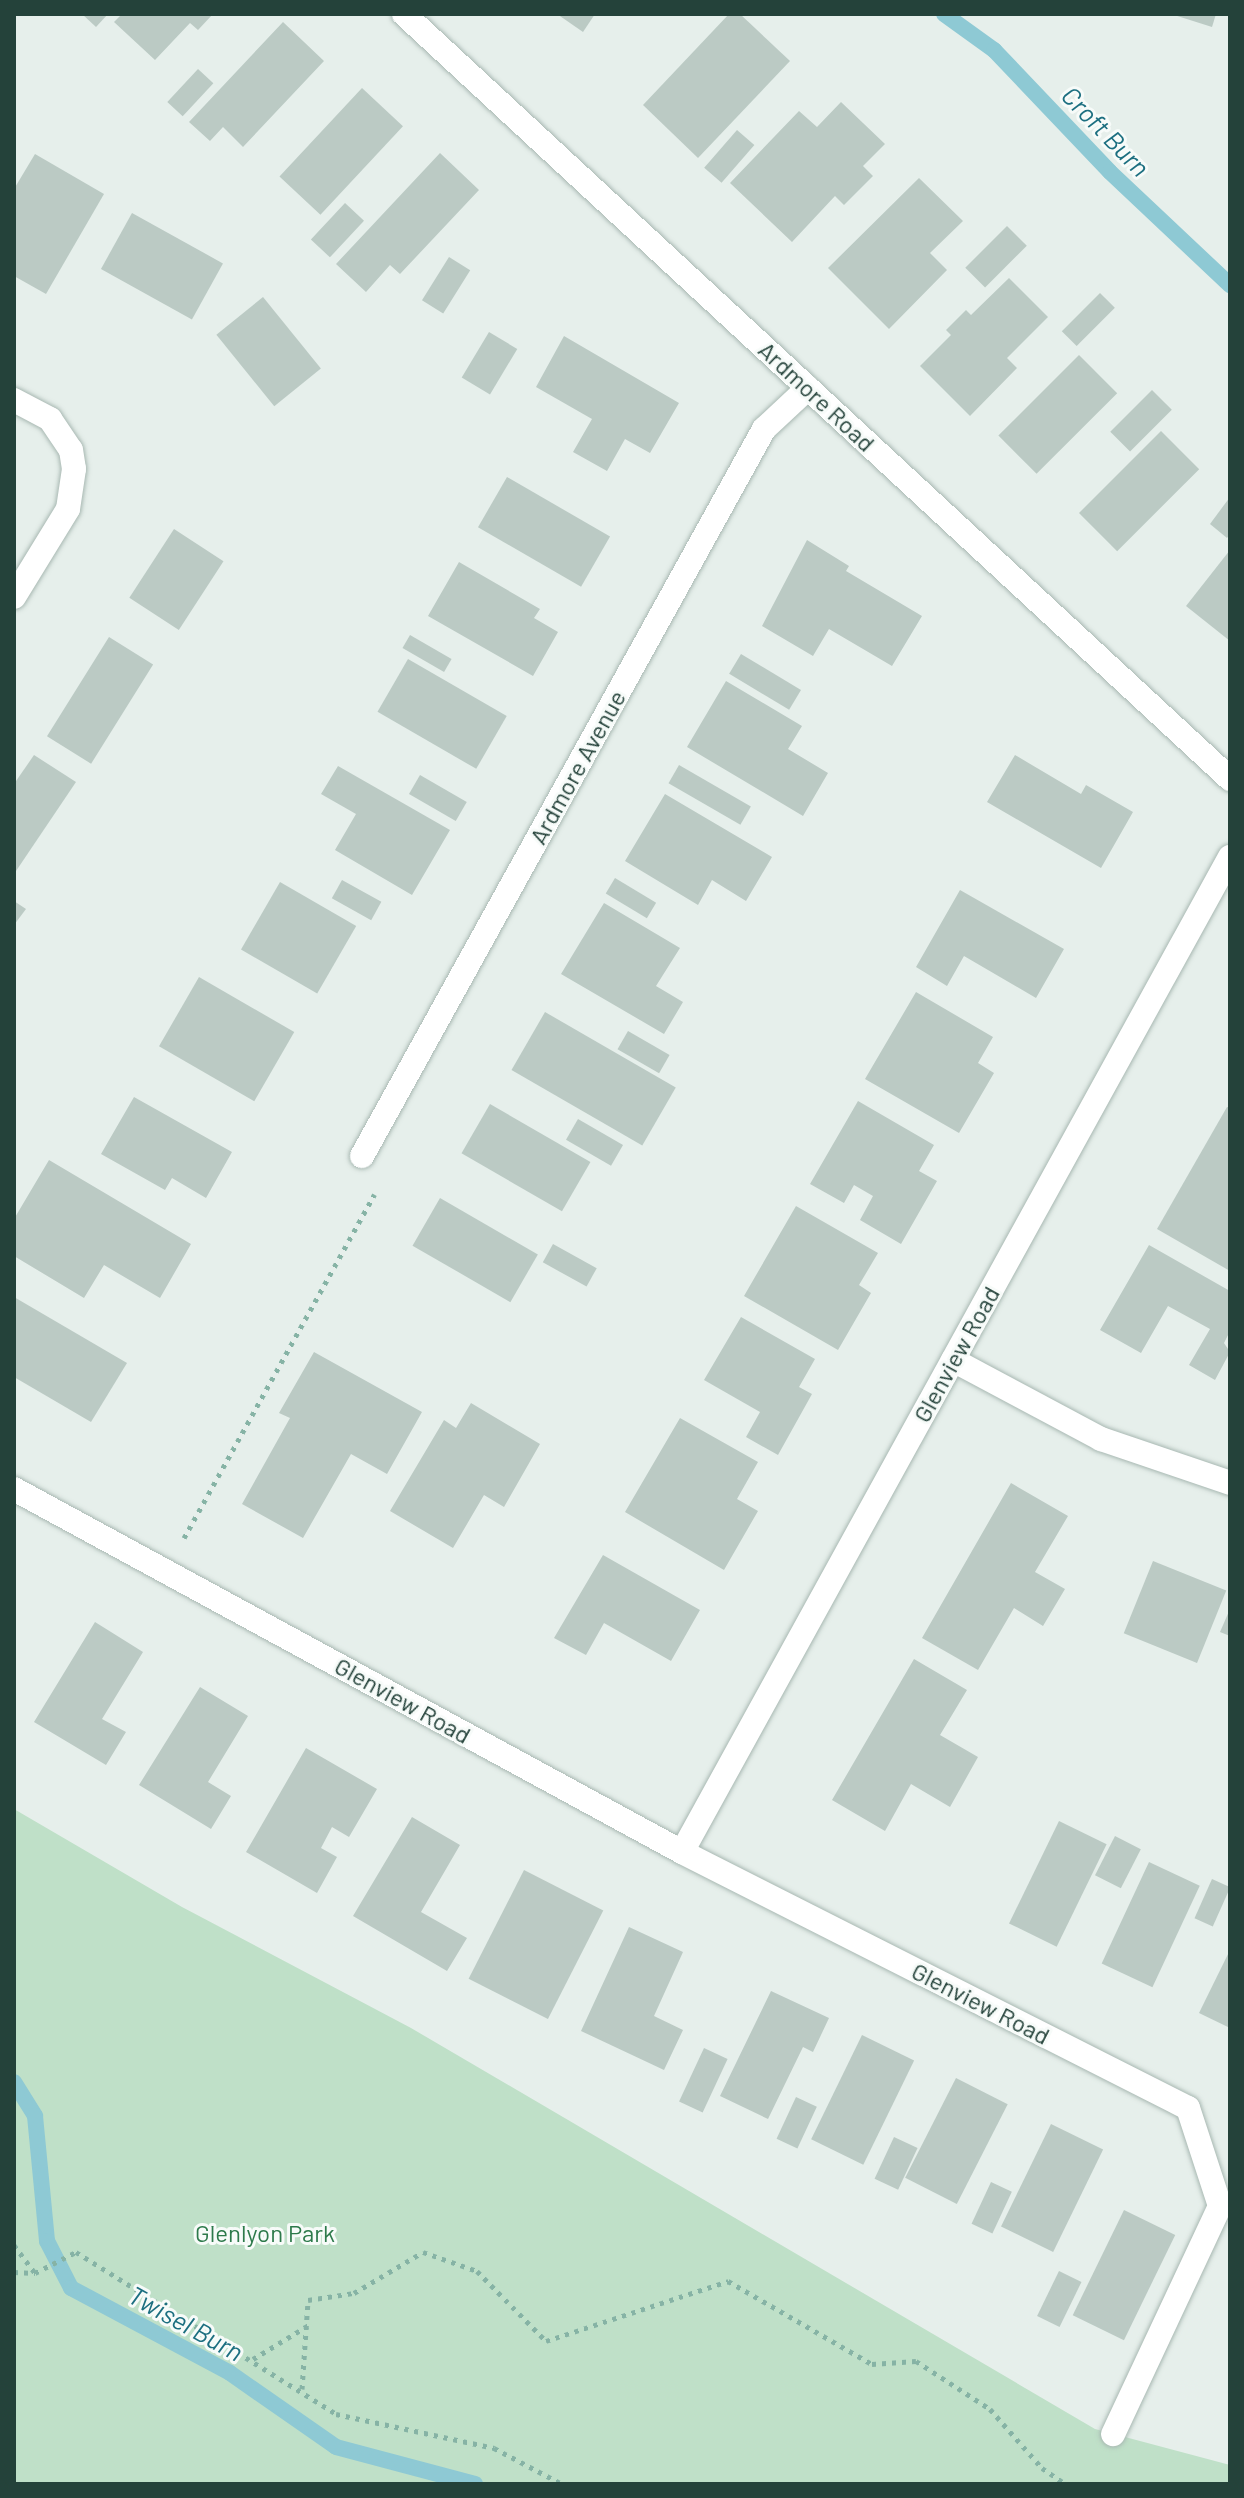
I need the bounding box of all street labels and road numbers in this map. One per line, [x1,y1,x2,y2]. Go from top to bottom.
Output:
street label: Ardmore Road [753,335,881,457]
street label: Ardmore Avenue [523,685,631,849]
street label: Glenview Road [907,1281,1005,1427]
street label: Glenview Road [330,1651,476,1749]
street label: Glenview Road [907,1956,1055,2050]

